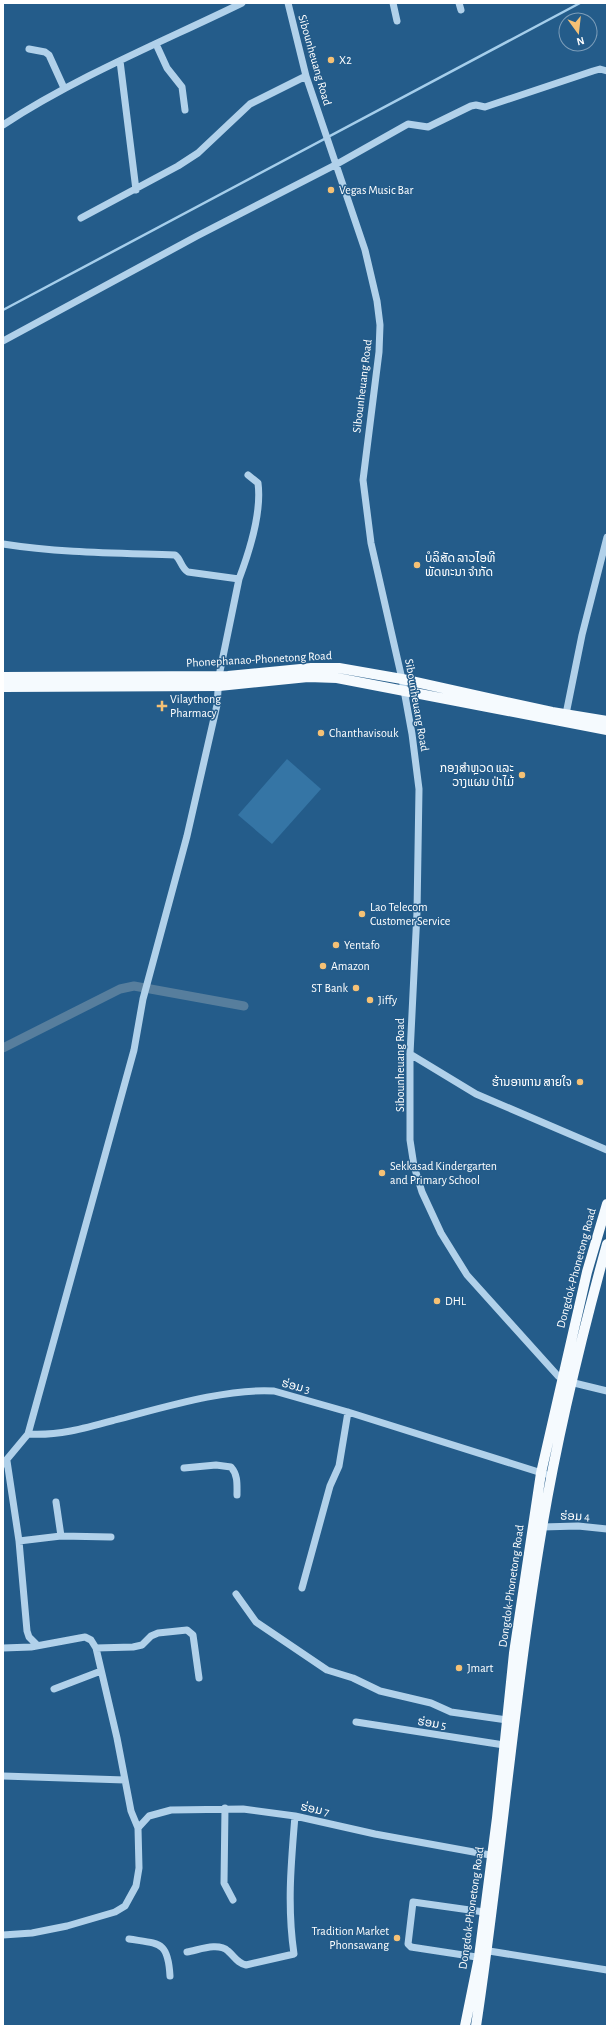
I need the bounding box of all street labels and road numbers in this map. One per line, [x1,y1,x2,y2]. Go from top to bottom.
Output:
street label: Sibounheuang Road [296,13,334,107]
street label: Sibounheuang Road [350,339,374,433]
street label: Phonephanao-Phonetong Road [186,649,332,669]
street label: Sibounheuang Road [403,658,431,752]
street label: Sibounheuang Road [394,1018,406,1112]
street label: Dongdok-Phonetong Road [554,1207,598,1329]
street label: ຮ່ອມ 3 [280,1376,312,1395]
street label: ຮ່ອມ 4 [560,1508,590,1523]
street label: Dongdok-Phonetong Road [496,1524,526,1648]
street label: ຮ່ອມ 5 [417,1714,448,1731]
street label: ຮ່ອມ 7 [299,1799,331,1818]
street label: Dongdok-Phonetong Road [456,1846,486,1970]

